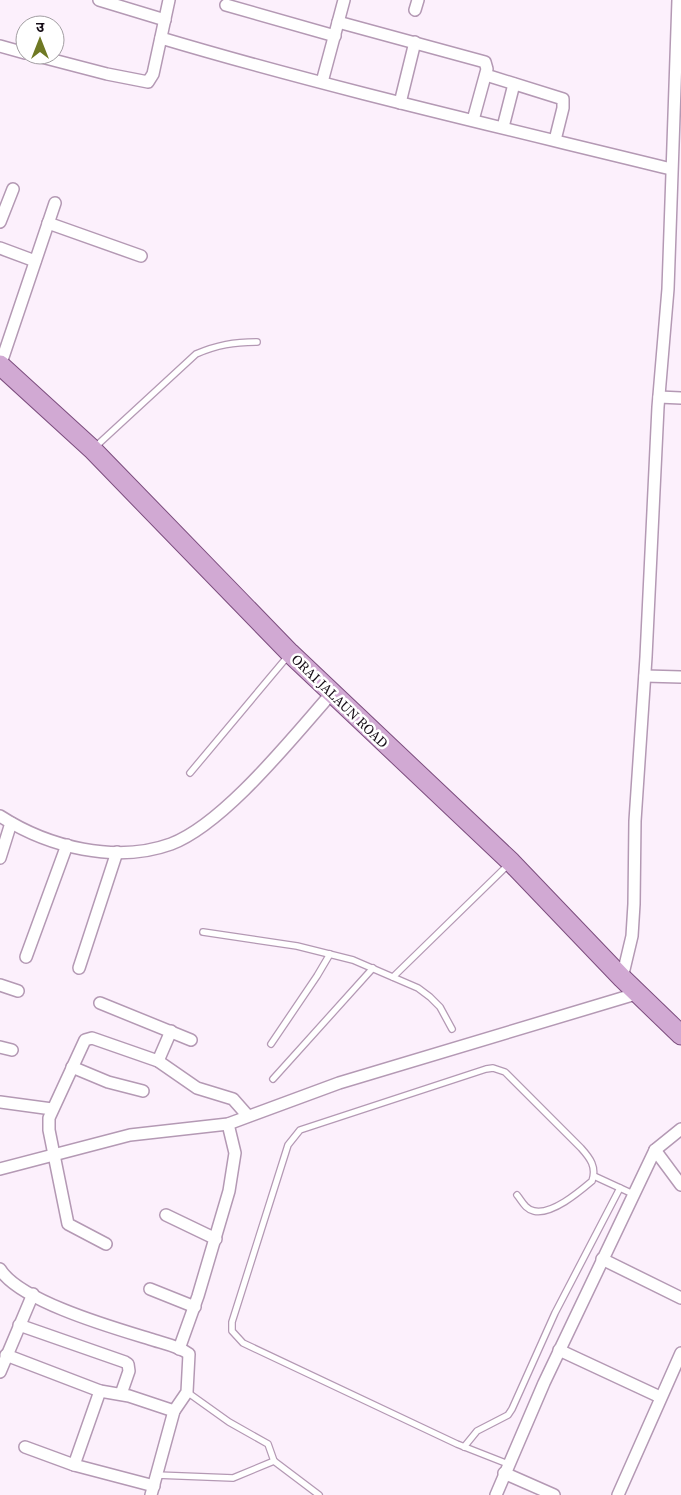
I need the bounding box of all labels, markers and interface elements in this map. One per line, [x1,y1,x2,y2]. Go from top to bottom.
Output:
north arrow [15,15,65,65]
text: उ [36,17,45,37]
street label: ORAI JALAUN ROAD [287,649,393,753]

